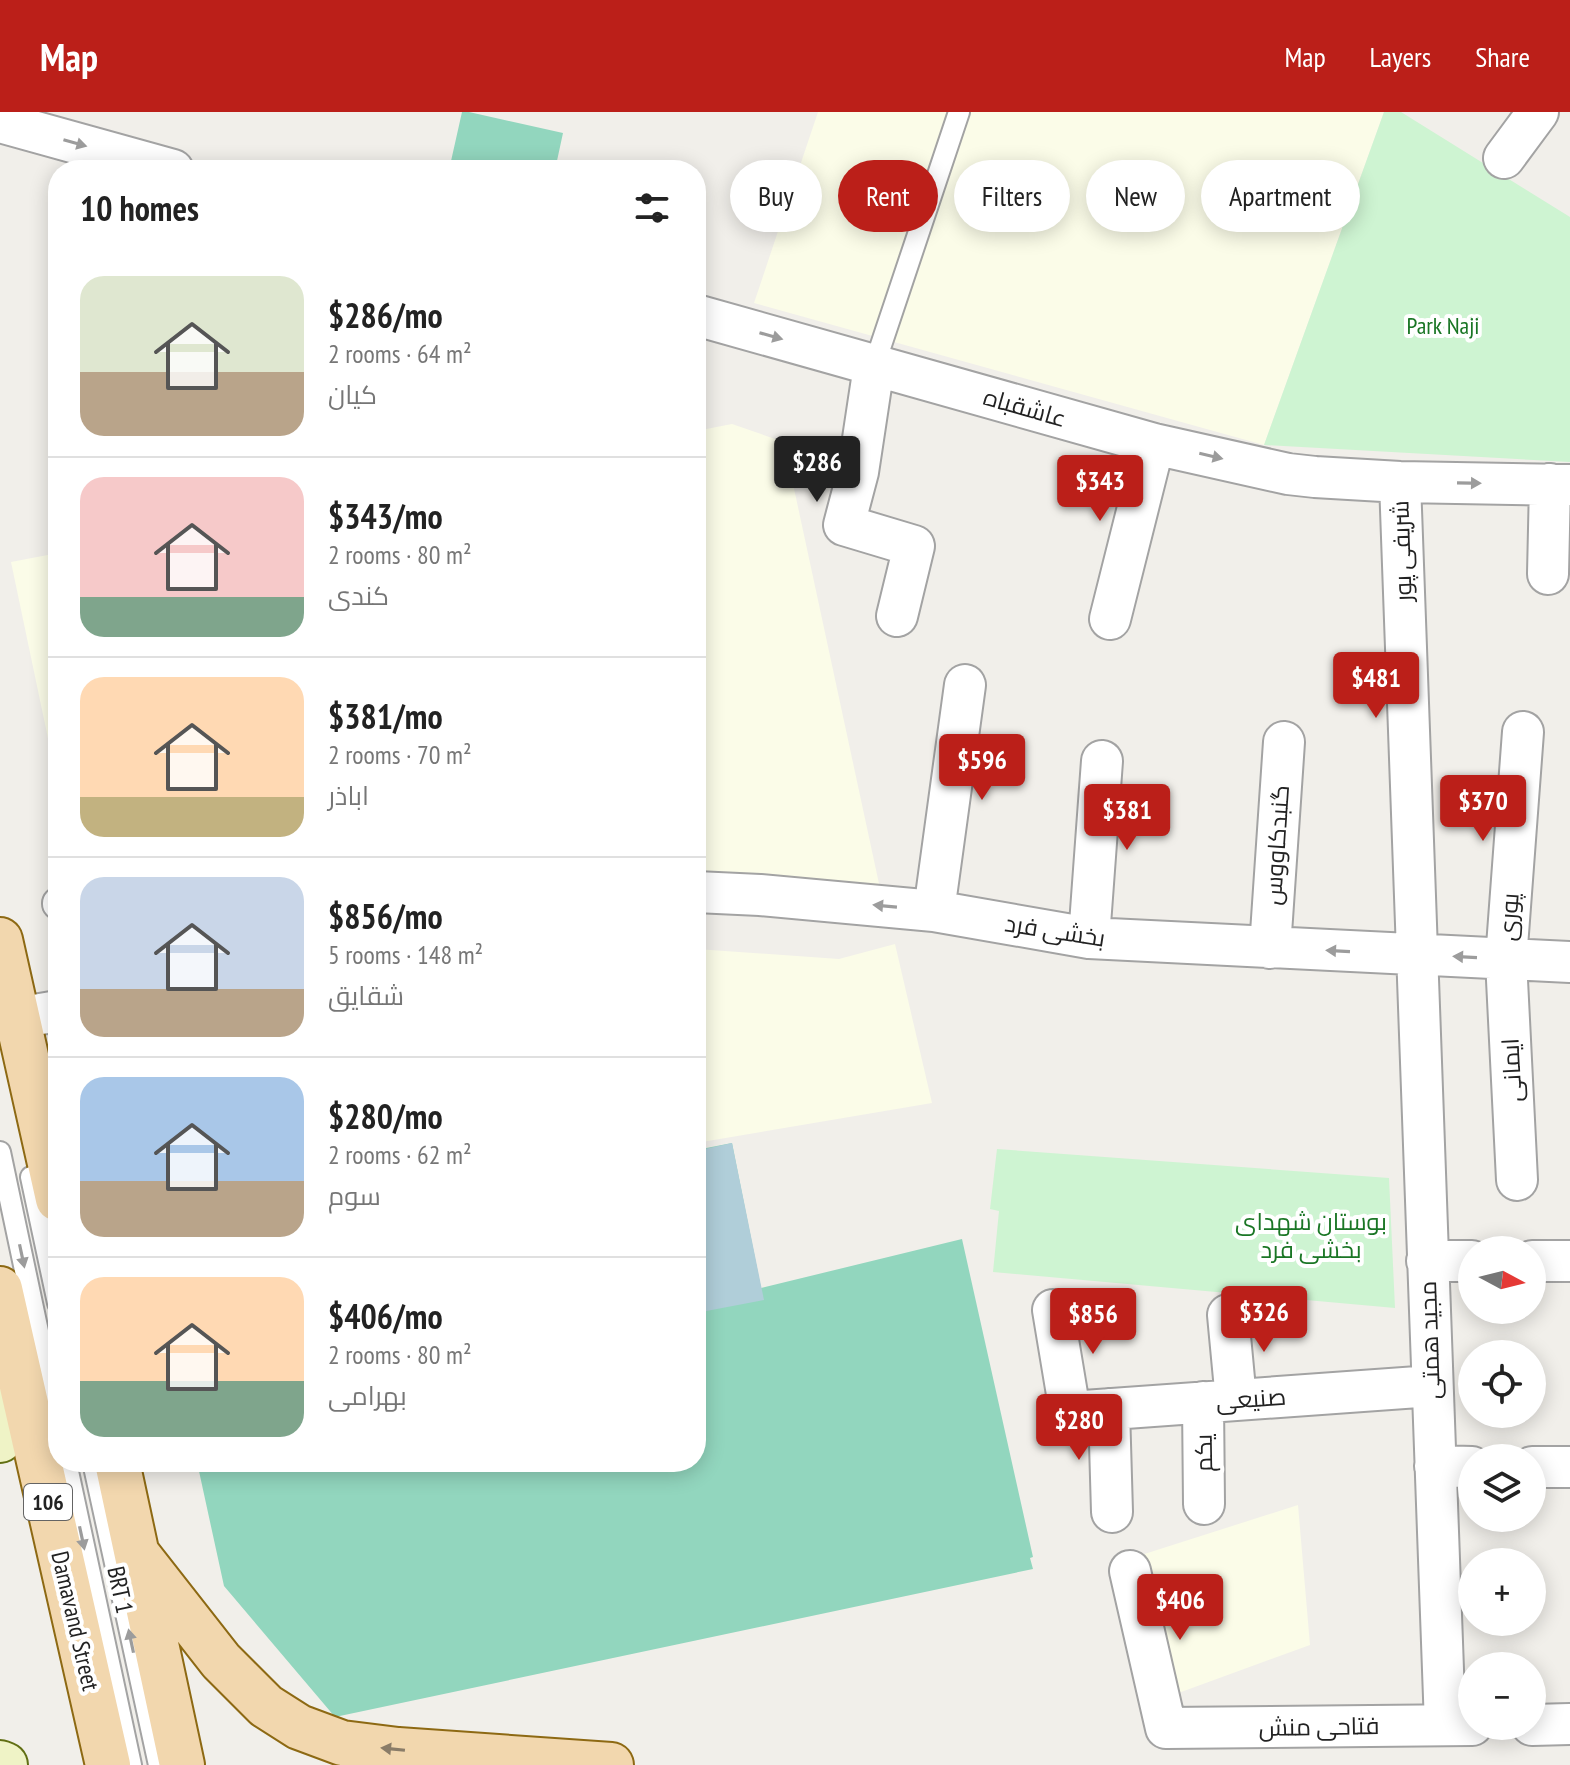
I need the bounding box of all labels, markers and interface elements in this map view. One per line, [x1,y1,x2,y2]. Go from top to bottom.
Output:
text: Map [40,32,98,81]
text: Map [1284,38,1326,75]
text: Layers [1370,38,1431,75]
text: Share [1475,38,1530,75]
one-way arrow [63,137,88,149]
chip: Buy [730,160,822,232]
chip: Rent [838,160,938,232]
chip: Filters [954,160,1070,232]
chip: New [1086,160,1185,232]
chip: Apartment [1201,160,1360,232]
text: 10 homes [80,186,199,230]
icon: filters [630,186,674,230]
text: $286/mo [328,293,443,337]
icon: home [144,308,240,404]
park label: Park Naji [1406,310,1480,341]
one-way arrow [759,331,784,343]
text: 2 rooms · 64 m² [328,337,472,370]
text: کیان [328,378,377,411]
street label: عاشقباه [980,381,1070,434]
pin: $286 [770,436,864,504]
text: $286 [792,445,842,478]
one-way arrow [1199,451,1224,463]
pin: $343 [1053,455,1147,523]
text: $343 [1075,464,1125,497]
one-way arrow [1457,477,1482,490]
text: $343/mo [328,494,443,538]
street label: شریفی پور [1384,500,1420,604]
icon: home [144,509,240,605]
text: 2 rooms · 80 m² [328,538,472,571]
text: کندی [328,579,389,612]
pin: $481 [1329,652,1423,720]
text: $481 [1351,661,1401,694]
text: $381/mo [328,694,443,738]
icon: home [144,709,240,805]
pin: $596 [935,734,1029,802]
text: 2 rooms · 70 m² [328,738,472,771]
text: $596 [957,743,1007,776]
pin: $370 [1436,775,1530,843]
text: اباذر [328,779,369,812]
pin: $381 [1080,784,1174,852]
street label: گنبدکاووس [1257,784,1296,906]
text: $370 [1458,784,1508,817]
text: $381 [1102,793,1152,826]
street label: پوری [1491,891,1527,942]
text: $856/mo [328,894,443,938]
one-way arrow [872,899,897,912]
street label: بخشی فرد [1003,907,1107,954]
icon: home [144,909,240,1005]
text: 5 rooms · 148 m² [328,938,483,971]
one-way arrow [1325,944,1350,957]
one-way arrow [1452,951,1477,964]
text: شقایق [328,979,404,1012]
street label: ایمانی [1494,1037,1529,1103]
text: $280/mo [328,1094,443,1138]
icon: home [144,1109,240,1205]
text: 2 rooms · 62 m² [328,1138,472,1171]
text: سوم [328,1179,381,1212]
park label: بوستان شهدای بخشی فرد [1235,1206,1387,1265]
north arrow [1458,1236,1546,1324]
map controls [1458,1236,1546,1740]
one-way arrow [16,1243,29,1268]
street label: مجید همتی [1412,1280,1447,1400]
pin: $326 [1217,1286,1311,1354]
pin: $856 [1046,1288,1140,1356]
text: $406/mo [328,1294,443,1338]
text: $326 [1239,1295,1289,1328]
text: $856 [1068,1297,1118,1330]
icon: home [144,1309,240,1405]
text: 2 rooms · 80 m² [328,1338,472,1371]
button: locate [1458,1340,1546,1428]
text: بهرامی [328,1379,407,1412]
street label: صنیعی [1215,1381,1287,1416]
pin: $280 [1032,1394,1126,1462]
text: $280 [1054,1403,1104,1436]
street label: یکم [1188,1433,1220,1472]
button: layers [1458,1444,1546,1532]
road number: 106 [24,1484,72,1520]
one-way arrow [76,1526,89,1551]
street label: Damavand Street [44,1548,107,1694]
button: + [1458,1548,1546,1636]
street label: BRT 1 [100,1563,141,1616]
pin: $406 [1133,1574,1227,1642]
text: $406 [1155,1583,1205,1616]
one-way arrow [124,1628,137,1653]
button: − [1458,1652,1546,1740]
street label: فتاحی منش [1258,1710,1380,1743]
one-way arrow [380,1742,405,1755]

